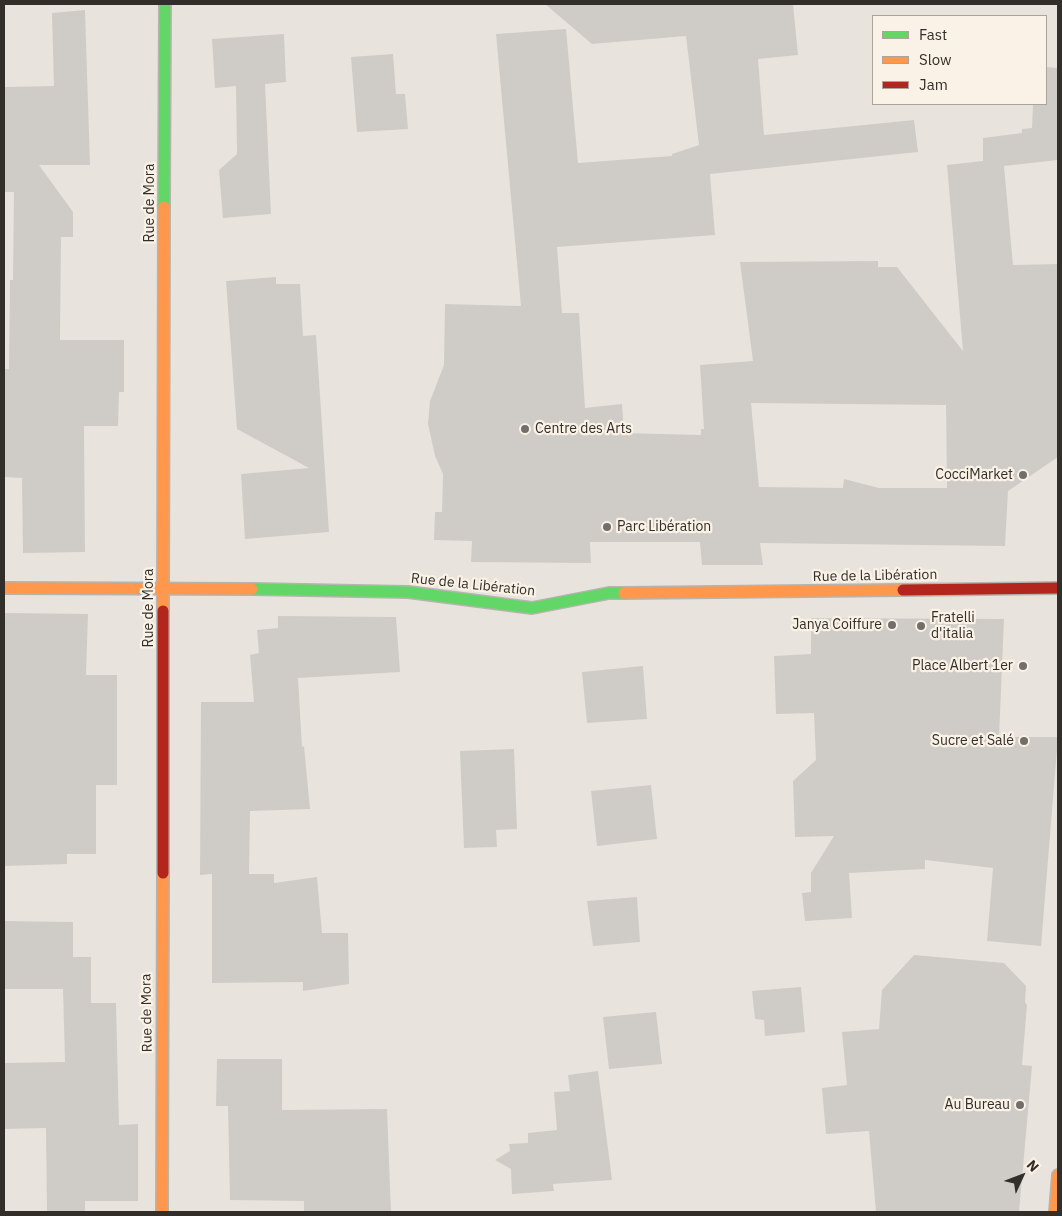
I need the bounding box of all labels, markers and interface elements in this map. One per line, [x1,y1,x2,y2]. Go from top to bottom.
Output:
legend [872,15,1047,105]
text: Fast [919,25,947,44]
text: Slow [919,50,952,69]
text: Jam [919,75,948,94]
street label: Rue de Mora [142,164,158,242]
place label: Centre des Arts [535,421,632,437]
marker: Centre des Arts [519,423,531,435]
place label: CocciMarket [935,467,1013,483]
marker: CocciMarket [1017,469,1029,481]
place label: Parc Libération [617,519,711,535]
marker: Parc Libération [601,521,613,533]
street label: Rue de la Libération [813,567,937,585]
street label: Rue de Mora [141,569,157,647]
street label: Rue de la Libération [410,570,536,600]
place label: Fratelli d'italia [931,610,975,642]
place label: Janya Coiffure [792,617,882,633]
marker: Janya Coiffure [886,619,898,631]
marker: Fratelli d'italia [915,620,927,632]
place label: Place Albert 1er [912,658,1013,674]
marker: Place Albert 1er [1017,660,1029,672]
place label: Sucre et Salé [932,733,1014,749]
marker: Sucre et Salé [1018,735,1030,747]
street label: Rue de Mora [138,973,156,1053]
place label: Au Bureau [944,1097,1010,1113]
marker: Au Bureau [1014,1099,1026,1111]
north arrow [997,1151,1047,1201]
text: N [1023,1156,1043,1176]

